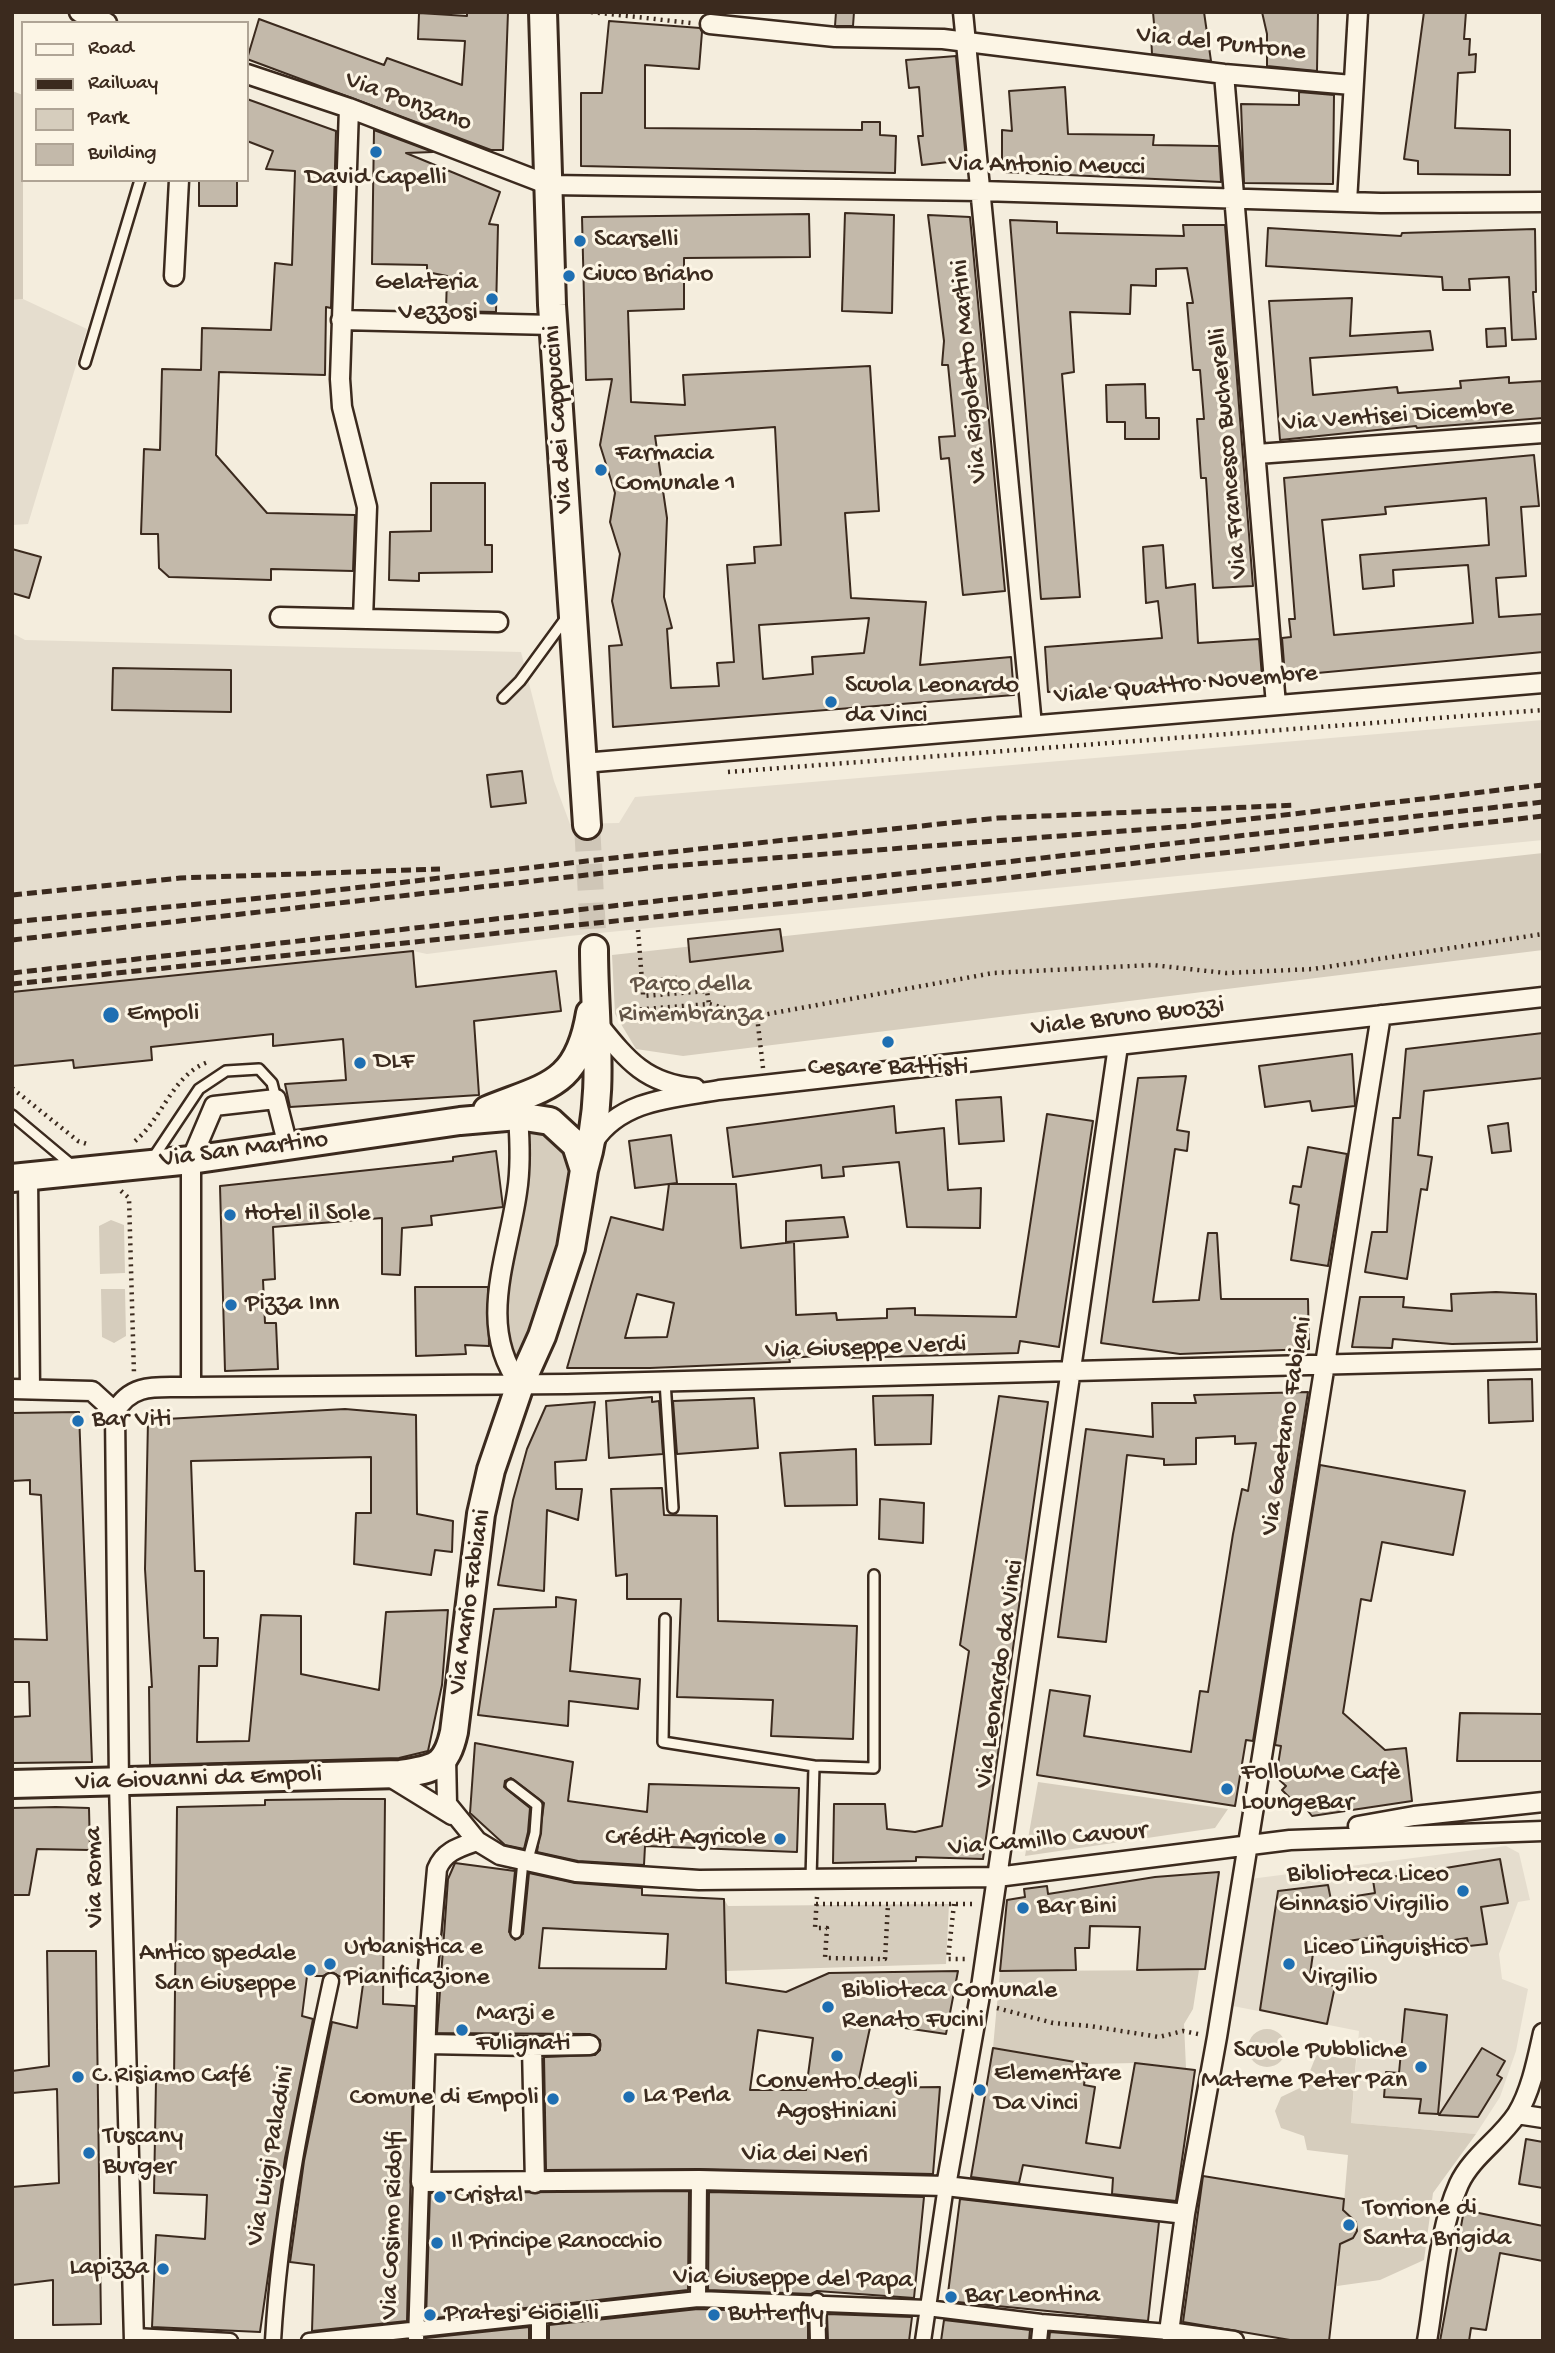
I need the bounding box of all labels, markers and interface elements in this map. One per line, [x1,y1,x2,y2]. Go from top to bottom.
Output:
legend [21,21,248,182]
street label: Via del Puntone [1135,21,1307,69]
text: Road [88,37,134,62]
street label: Via Ponzano [340,66,476,140]
text: Railway [88,72,158,97]
text: Park [88,107,128,132]
text: Building [88,142,157,167]
marker: David Capelli [368,144,384,160]
street label: Via Antonio Meucci [948,150,1146,184]
place label: David Capelli [305,163,447,195]
place label: Scarselli [594,225,679,257]
marker: Scarselli [572,233,588,249]
street label: Via Rigoletto Martini [946,258,996,484]
place label: Ciuco Briaho [583,260,713,292]
place label: Gelateria Vezzosi [375,268,478,330]
marker: Ciuco Briaho [561,268,577,284]
marker: Gelateria Vezzosi [484,291,500,307]
street label: Via dei Cappuccini [538,324,582,514]
street label: Via Francesco Bucherelli [1203,326,1257,580]
street label: Via Ventisei Dicembre [1281,393,1515,441]
place label: Farmacia Comunale 1 [615,439,736,500]
marker: Farmacia Comunale 1 [593,462,609,478]
street label: Viale Quattro Novembre [1053,659,1319,713]
place label: Scuola Leonardo da Vinci [845,671,1019,732]
marker: Scuola Leonardo da Vinci [823,694,839,710]
park label: Parco della Rimembranza [618,970,764,1032]
street label: Viale Bruno Buozzi [1030,991,1226,1045]
place label: Empoli [127,999,199,1031]
marker: Empoli [101,1005,121,1025]
marker: Cesare Battisti [880,1034,896,1050]
place label: DLF [374,1047,414,1079]
place label: Cesare Battisti [808,1053,968,1085]
marker: DLF [352,1055,368,1071]
street label: Via San Martino [158,1125,330,1177]
place label: Hotel il Sole [244,1199,370,1231]
marker: Hotel il Sole [222,1207,238,1223]
place label: Pizza Inn [245,1289,339,1321]
marker: Pizza Inn [223,1297,239,1313]
street label: Via Gaetano Fabiani [1255,1314,1321,1538]
street label: Via Giuseppe Verdi [765,1330,967,1368]
place label: Bar Viti [92,1405,171,1437]
marker: Bar Viti [70,1413,86,1429]
street label: Via Mario Fabiani [443,1507,499,1697]
street label: Via Leonardo da Vinci [969,1558,1033,1790]
place label: FollowMe Cafè LoungeBar [1241,1758,1400,1820]
street label: Via Giovanni da Empoli [75,1760,323,1800]
marker: FollowMe Cafè LoungeBar [1219,1781,1235,1797]
street label: Via Camillo Cavour [947,1817,1149,1865]
place label: Crédit Agricole [605,1823,766,1855]
street label: Via Roma [80,1826,112,1928]
marker: Crédit Agricole [772,1831,788,1847]
place label: Biblioteca Liceo Ginnasio Virgilio [1278,1860,1449,1922]
marker: Biblioteca Liceo Ginnasio Virgilio [1455,1883,1471,1899]
place label: Bar Bini [1037,1892,1117,1924]
marker: Bar Bini [1015,1900,1031,1916]
place label: Urbanistica e Pianificazione [344,1933,490,1994]
place label: Liceo Linguistico Virgilio [1303,1933,1468,1994]
place label: Antico spedale San Giuseppe [139,1939,296,2000]
marker: Urbanistica e Pianificazione [322,1956,338,1972]
marker: Liceo Linguistico Virgilio [1281,1956,1297,1972]
marker: Antico spedale San Giuseppe [302,1962,318,1978]
place label: Biblioteca Comunale Renato Fucini [842,1976,1057,2038]
place label: Marzi e Fulignati [476,1999,571,2060]
marker: Biblioteca Comunale Renato Fucini [820,1999,836,2015]
marker: Marzi e Fulignati [454,2022,470,2038]
place label: Scuole Pubbliche Materne Peter Pan [1201,2036,1407,2098]
marker: Convento degli Agostiniani [829,2048,845,2064]
place label: Elementare Da Vinci [994,2059,1121,2120]
marker: Scuole Pubbliche Materne Peter Pan [1413,2059,1429,2075]
place label: C.Risiamo Café [92,2061,251,2093]
street label: Via Luigi Paladini [241,2063,303,2249]
place label: Convento degli Agostiniani [756,2067,918,2128]
marker: C.Risiamo Café [70,2069,86,2085]
place label: La Perla [643,2081,730,2113]
marker: Elementare Da Vinci [972,2082,988,2098]
place label: Comune di Empoli [349,2083,539,2115]
marker: La Perla [621,2089,637,2105]
marker: Comune di Empoli [545,2091,561,2107]
place label: Tuscany Burger [103,2122,183,2184]
street label: Via Cosimo Ridolfi [375,2130,413,2320]
street label: Via dei Neri [742,2139,868,2173]
marker: Tuscany Burger [81,2145,97,2161]
place label: Cristal [454,2181,523,2213]
marker: Cristal [432,2189,448,2205]
place label: Torrione di Santa Brigida [1363,2194,1511,2256]
marker: Torrione di Santa Brigida [1341,2217,1357,2233]
place label: Il Principe Ranocchio [451,2227,662,2259]
marker: Il Principe Ranocchio [429,2235,445,2251]
place label: Lapizza [69,2253,149,2285]
marker: Lapizza [155,2261,171,2277]
street label: Via Giuseppe del Papa [673,2262,913,2298]
place label: Bar Leontina [965,2281,1100,2313]
marker: Bar Leontina [943,2289,959,2305]
place label: Pratesi Gioielli [444,2299,599,2331]
place label: Butterfly [728,2299,824,2331]
marker: Pratesi Gioielli [422,2307,438,2323]
marker: Butterfly [706,2307,722,2323]

